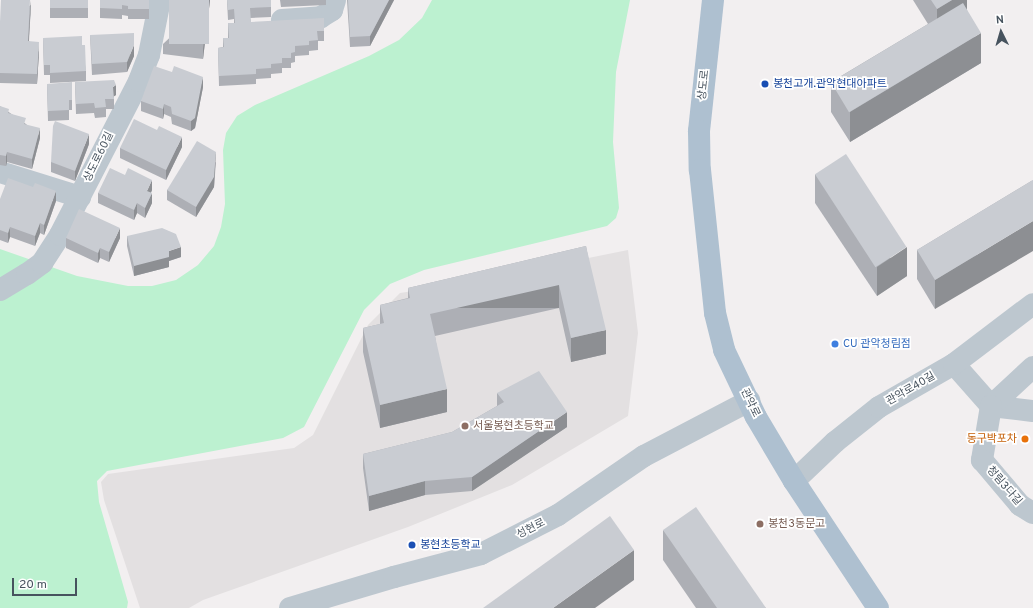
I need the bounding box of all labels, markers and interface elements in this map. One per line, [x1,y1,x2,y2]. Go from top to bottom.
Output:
north arrow [981,12,1021,52]
text: N [995,13,1005,27]
street label: 상도로 [696,69,712,101]
place label: 봉천고개.관악현대아파트 [773,77,887,91]
marker: 봉천고개.관악현대아파트 [760,79,770,89]
street label: 상도로60길 [81,130,117,184]
place label: CU 관악청림점 [843,337,911,351]
marker: CU 관악청림점 [830,339,840,349]
street label: 관악로40길 [884,370,938,408]
street label: 관악로 [737,386,763,420]
place label: 서울봉현초등학교 [473,419,554,433]
marker: 서울봉현초등학교 [460,421,470,431]
place label: 동구박포차 [966,432,1017,446]
marker: 동구박포차 [1020,434,1030,444]
street label: 청림3다길 [984,464,1024,508]
street label: 성현로 [514,516,548,542]
place label: 봉천3동문고 [768,517,825,531]
marker: 봉천3동문고 [755,519,765,529]
place label: 봉현초등학교 [420,538,481,552]
marker: 봉현초등학교 [407,540,417,550]
scale bar [14,570,79,596]
text: 20 m [19,577,47,593]

